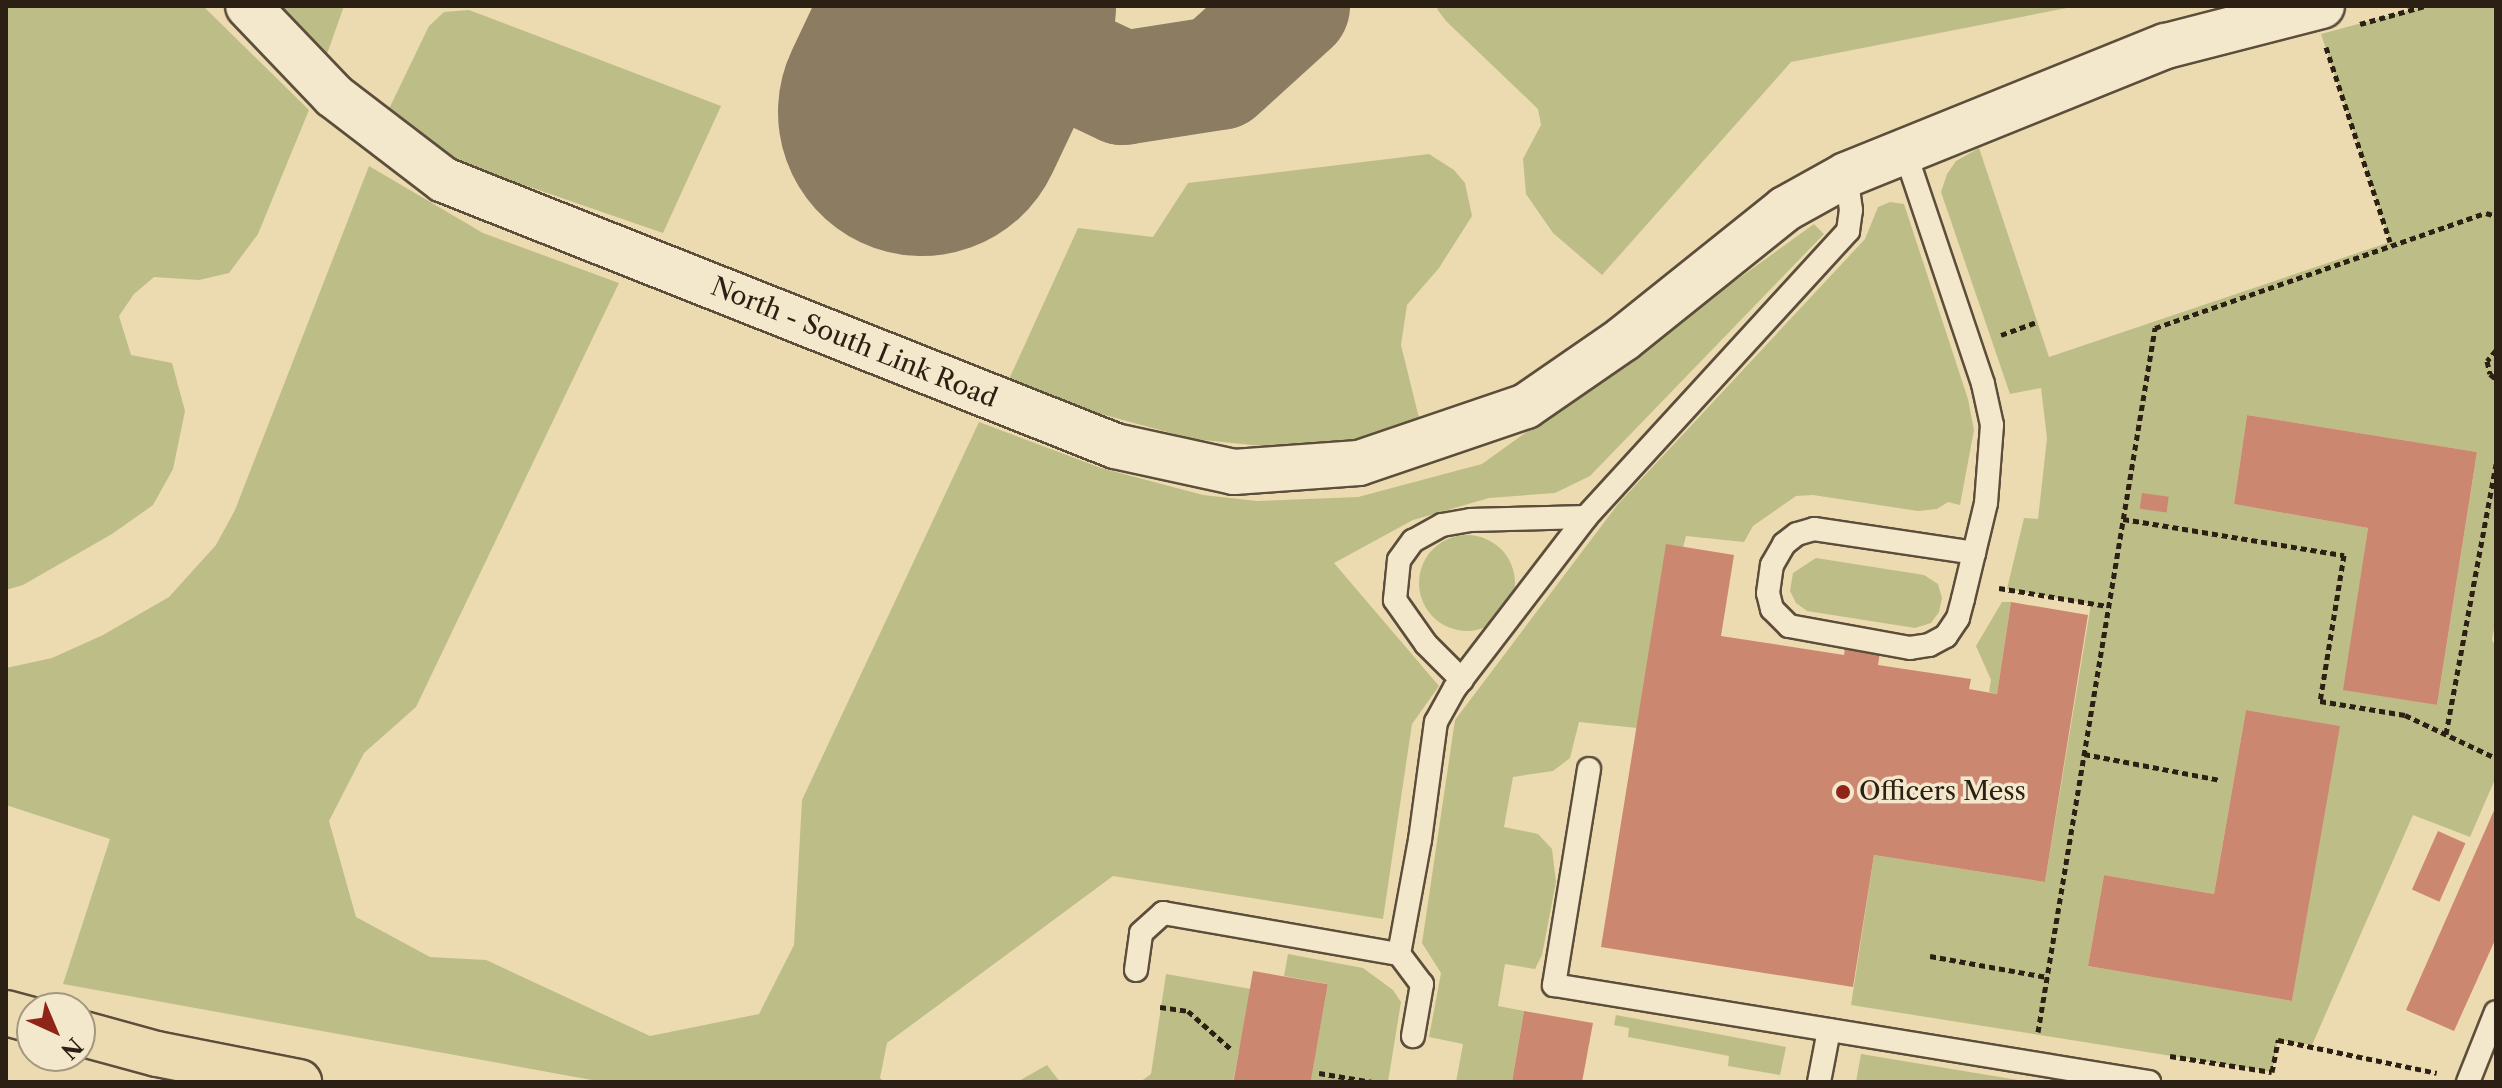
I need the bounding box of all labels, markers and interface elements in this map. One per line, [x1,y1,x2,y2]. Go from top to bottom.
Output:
street label: North - South Link Road [706,271,1002,415]
place label: Officers Mess [1859,776,2026,808]
marker: Officers Mess [1834,783,1852,801]
north arrow [16,992,96,1072]
text: N [55,1032,88,1065]

